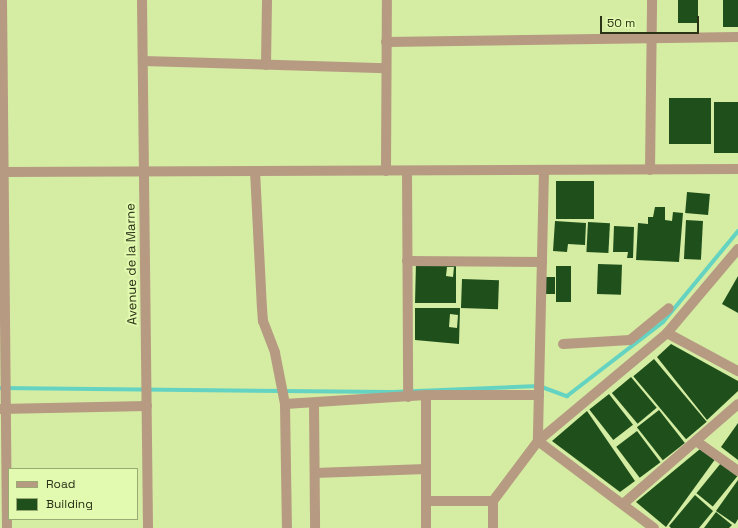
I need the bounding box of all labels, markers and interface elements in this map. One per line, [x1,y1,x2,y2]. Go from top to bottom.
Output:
scale bar [602,8,701,34]
text: 50 m [607,15,635,31]
street label: Avenue de la Marne [123,203,141,325]
legend [8,468,138,520]
text: Road [46,476,75,492]
text: Building [46,496,93,512]

